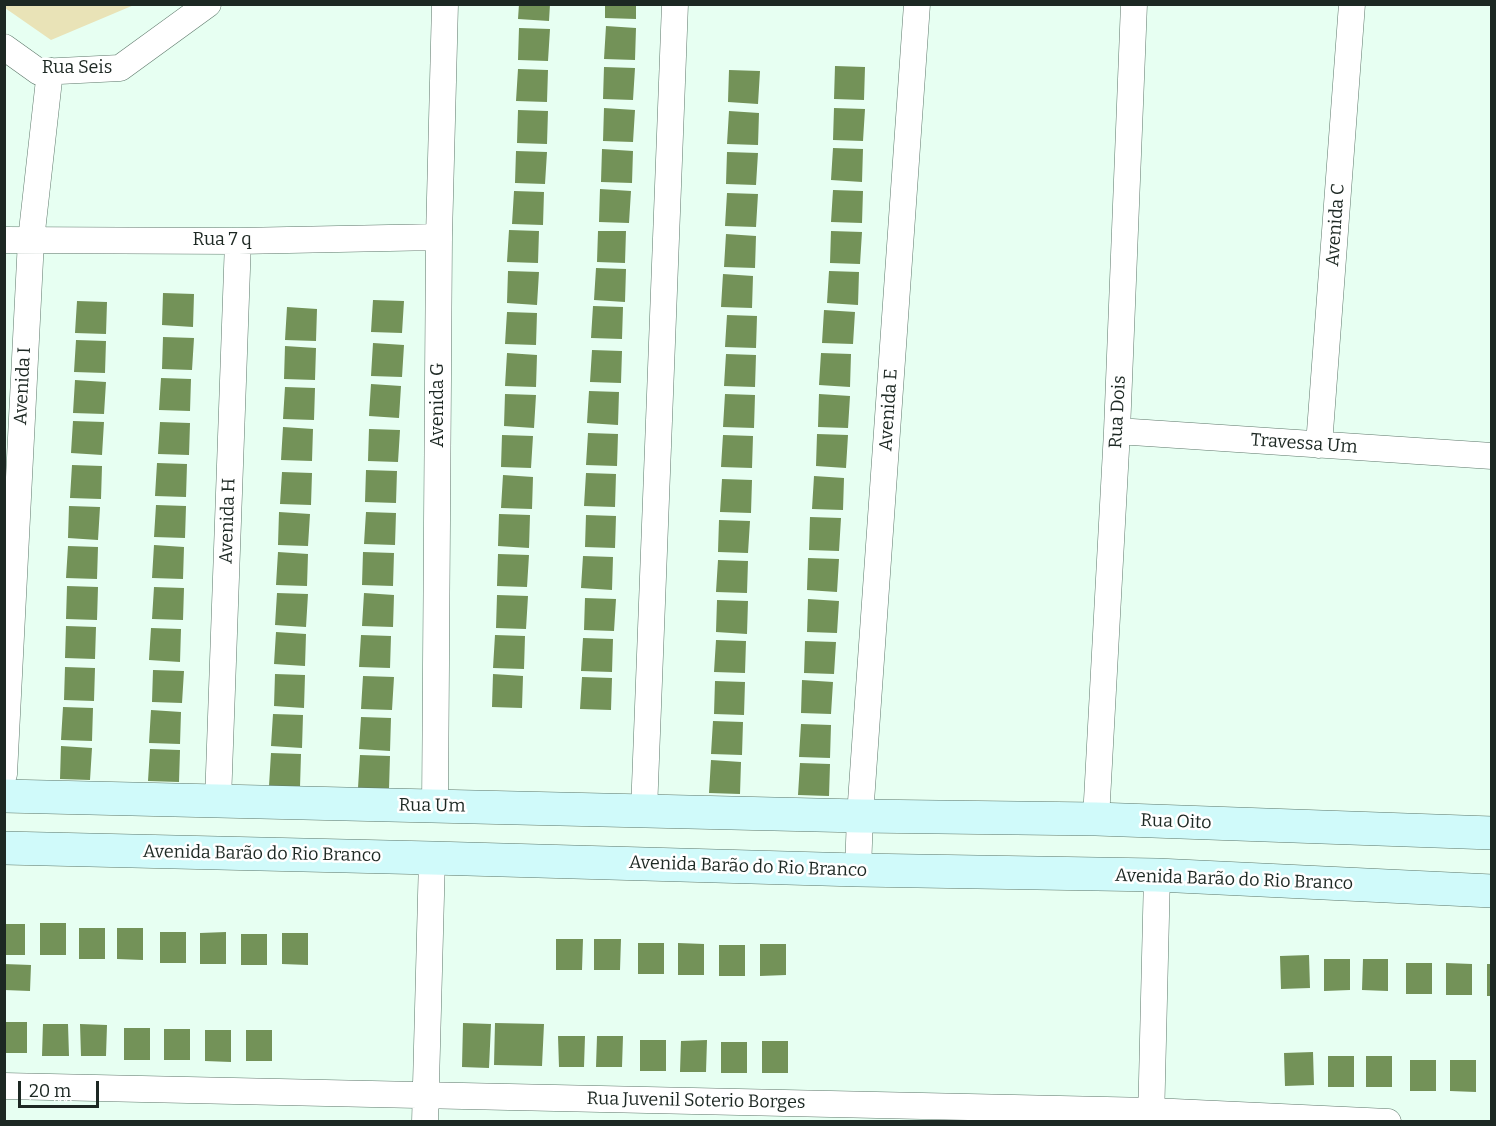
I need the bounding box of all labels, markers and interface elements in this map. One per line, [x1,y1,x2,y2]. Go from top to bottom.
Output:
street label: Rua Seis [42,57,112,79]
street label: Avenida C [1322,183,1350,267]
street label: Rua 7 q [192,229,252,251]
street label: Avenida I [10,347,36,425]
street label: Avenida G [427,363,449,447]
street label: Avenida E [875,368,903,452]
street label: Rua Dois [1105,375,1131,449]
street label: Travessa Um [1250,429,1358,459]
street label: Avenida H [216,478,240,564]
street label: Rua Um [398,795,466,817]
street label: Rua Oito [1140,810,1212,834]
street label: Avenida Barão do Rio Branco [143,841,381,867]
street label: Avenida Barão do Rio Branco [628,852,868,882]
street label: Avenida Barão do Rio Branco [1114,865,1354,895]
scale bar [21,1069,102,1107]
text: 20 m [29,1080,71,1102]
street label: Rua Juvenil Soterio Borges [586,1088,806,1114]

